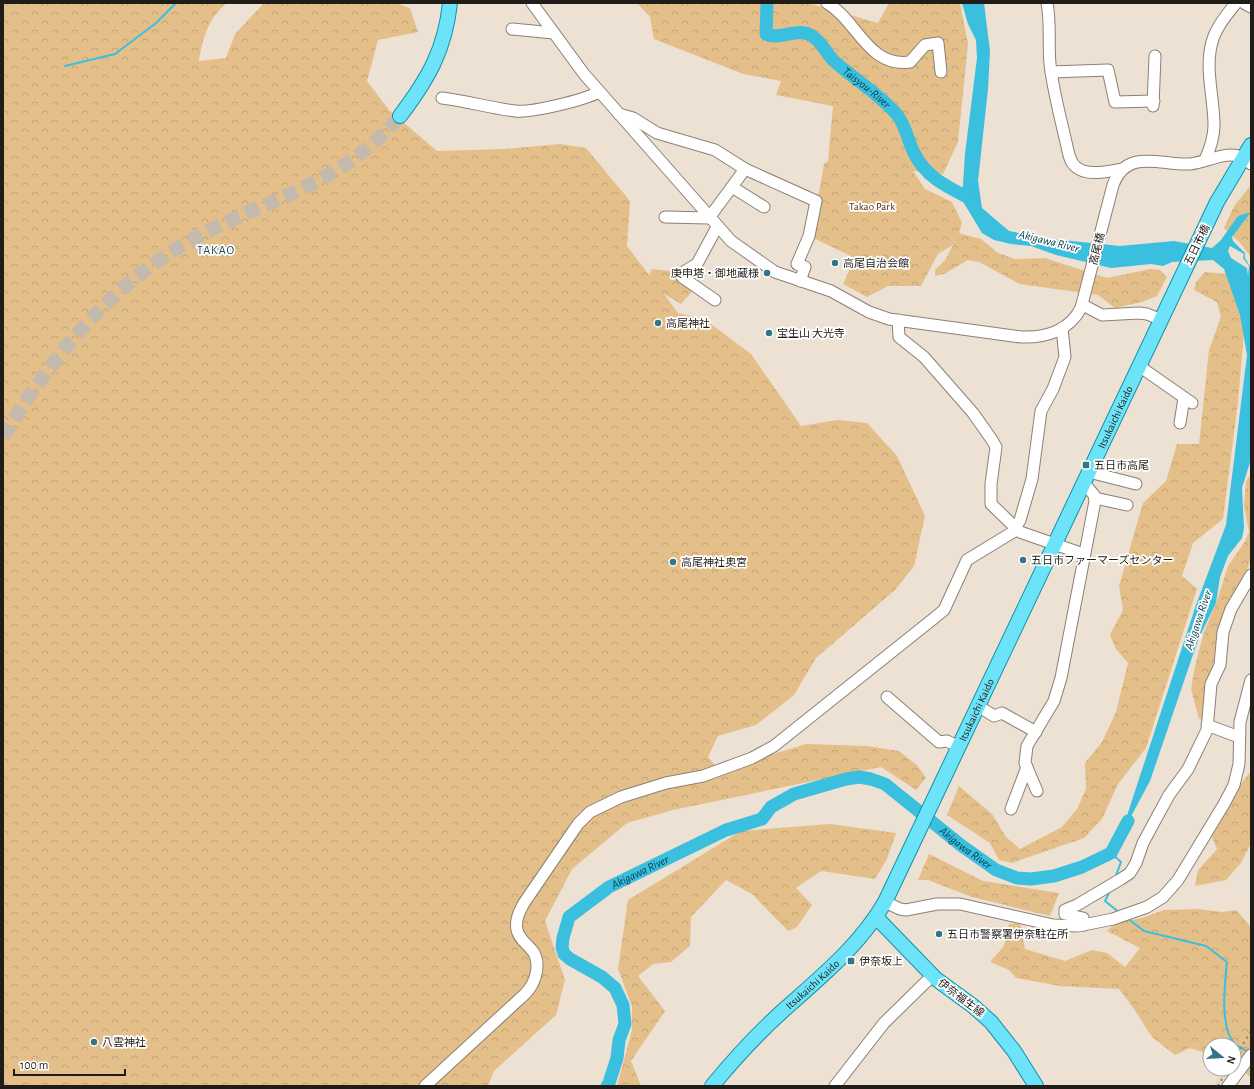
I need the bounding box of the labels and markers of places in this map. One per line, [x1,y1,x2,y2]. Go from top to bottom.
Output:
place label: 高尾自治会館 [843,257,909,269]
marker: 高尾自治会館 [830,258,840,268]
place label: 庚申塔・御地蔵様 [671,267,759,279]
marker: 庚申塔・御地蔵様 [762,268,772,278]
marker: 高尾神社 [653,318,663,328]
place label: 高尾神社 [666,318,710,329]
marker: 宝生山 大光寺 [764,328,774,338]
place label: 宝生山 大光寺 [777,328,845,339]
marker: 五日市高尾 [1081,460,1091,470]
place label: 五日市高尾 [1094,460,1149,471]
place label: 五日市ファーマーズセンター [1031,554,1173,566]
marker: 五日市ファーマーズセンター [1018,555,1028,565]
place label: 高尾神社奥宮 [681,556,747,568]
marker: 高尾神社奥宮 [668,557,678,567]
place label: 五日市警察署伊奈駐在所 [947,928,1069,940]
marker: 五日市警察署伊奈駐在所 [934,929,944,939]
place label: 伊奈坂上 [859,955,903,967]
marker: 伊奈坂上 [846,956,856,966]
marker: 八雲神社 [89,1037,99,1047]
place label: 八雲神社 [102,1037,146,1048]

